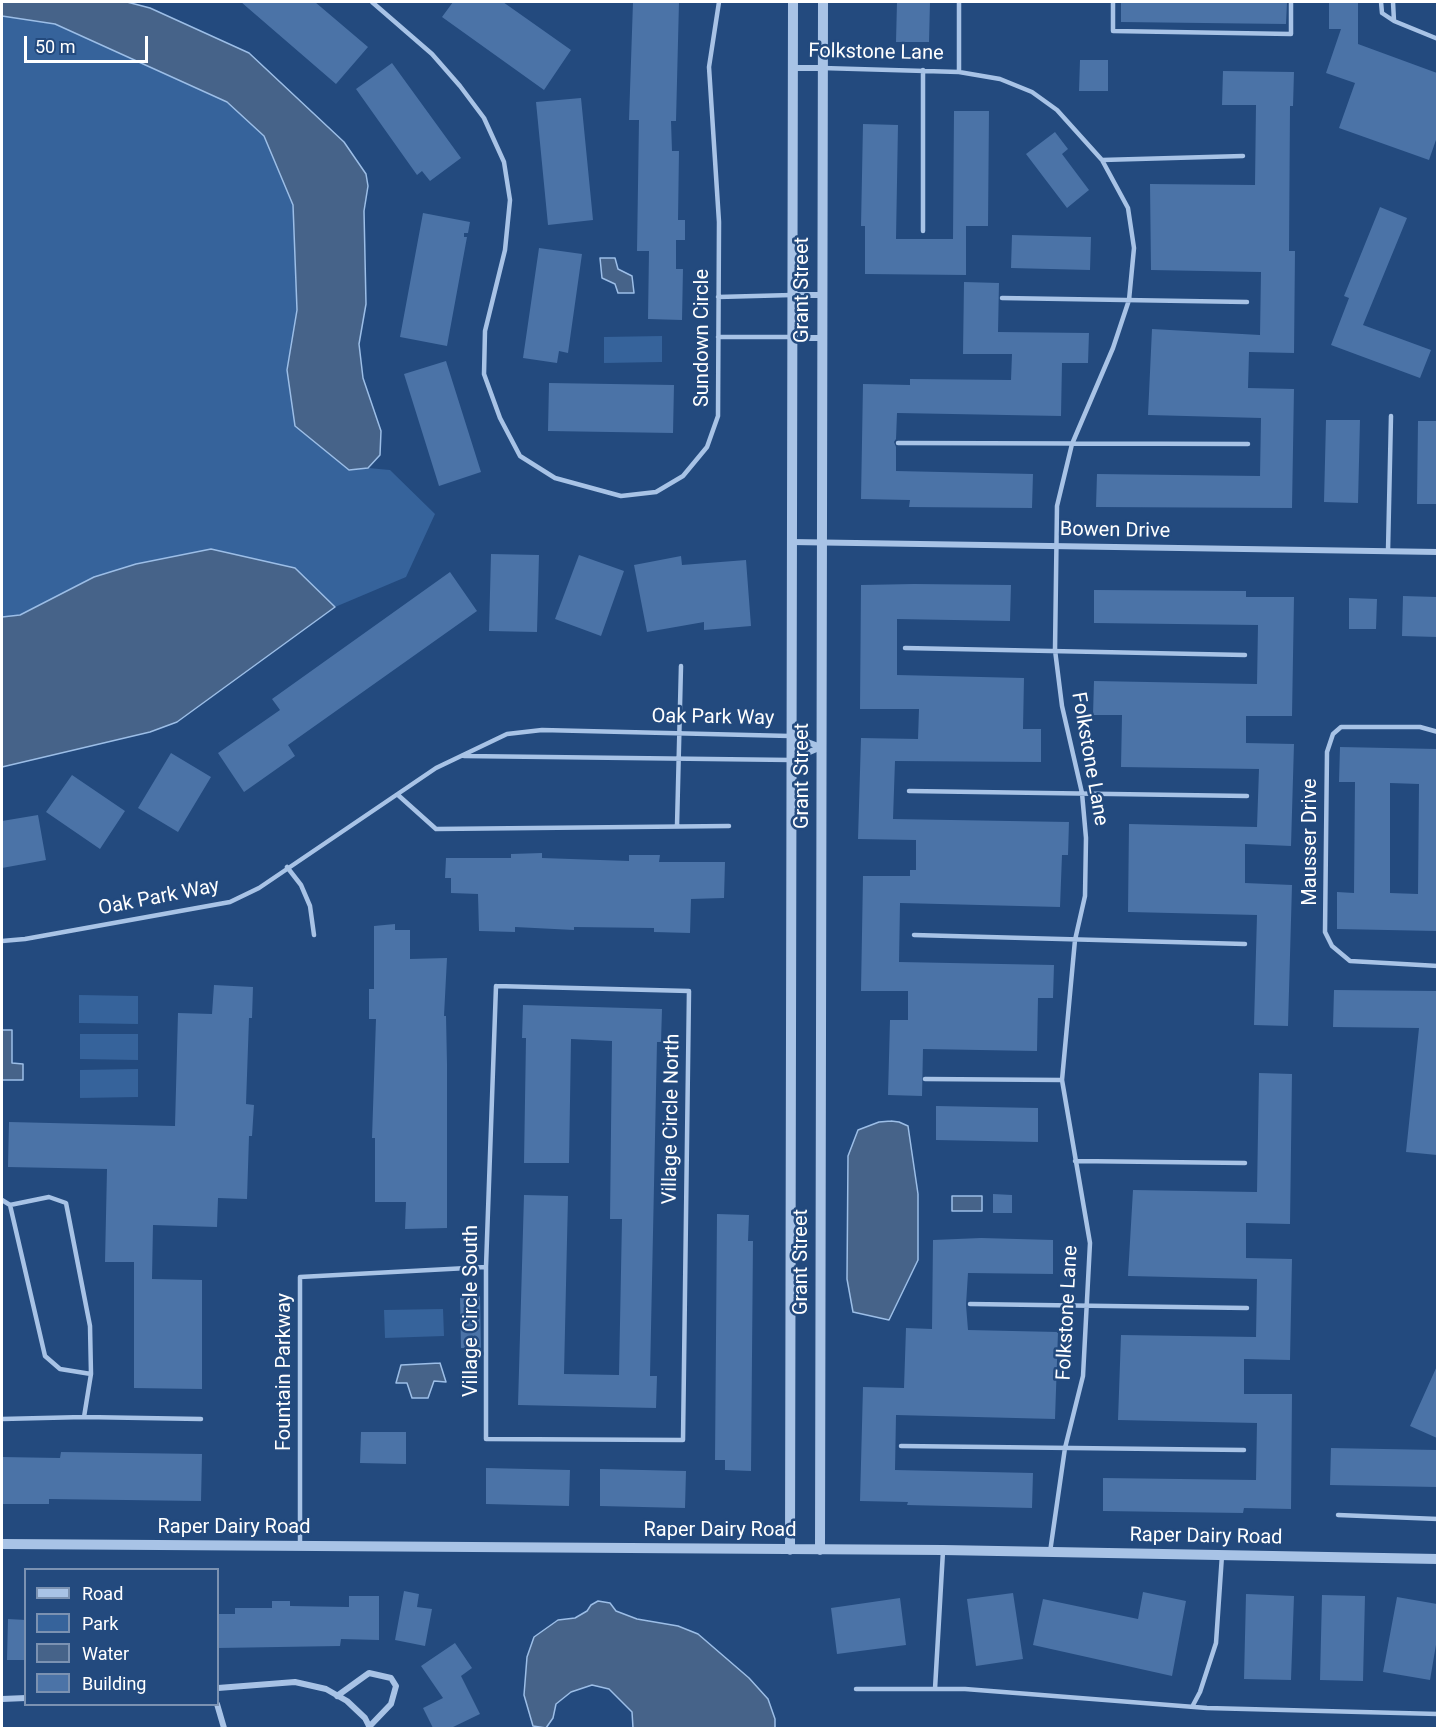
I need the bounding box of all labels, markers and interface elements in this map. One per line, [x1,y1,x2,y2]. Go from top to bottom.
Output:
scale bar [27,24,152,62]
text: 50 m [35,36,75,57]
street label: Folkstone Lane [808,40,944,66]
street label: Grant Street [791,237,815,343]
street label: Sundown Circle [691,269,715,407]
street label: Bowen Drive [1060,518,1170,544]
street label: Folkstone Lane [1065,690,1113,828]
street label: Oak Park Way [651,705,775,731]
street label: Grant Street [791,723,815,829]
street label: Mausser Drive [1299,778,1323,906]
street label: Oak Park Way [97,875,221,921]
street label: Village Circle North [659,1033,685,1205]
street label: Grant Street [790,1209,814,1315]
street label: Village Circle South [460,1225,484,1397]
street label: Folkstone Lane [1052,1245,1084,1381]
street label: Fountain Parkway [273,1293,297,1451]
street label: Raper Dairy Road [158,1516,310,1540]
street label: Raper Dairy Road [644,1519,796,1543]
street label: Raper Dairy Road [1129,1524,1283,1550]
legend [24,1568,219,1706]
text: Road [82,1583,123,1604]
text: Park [82,1613,118,1634]
text: Water [82,1643,129,1664]
text: Building [82,1673,146,1694]

